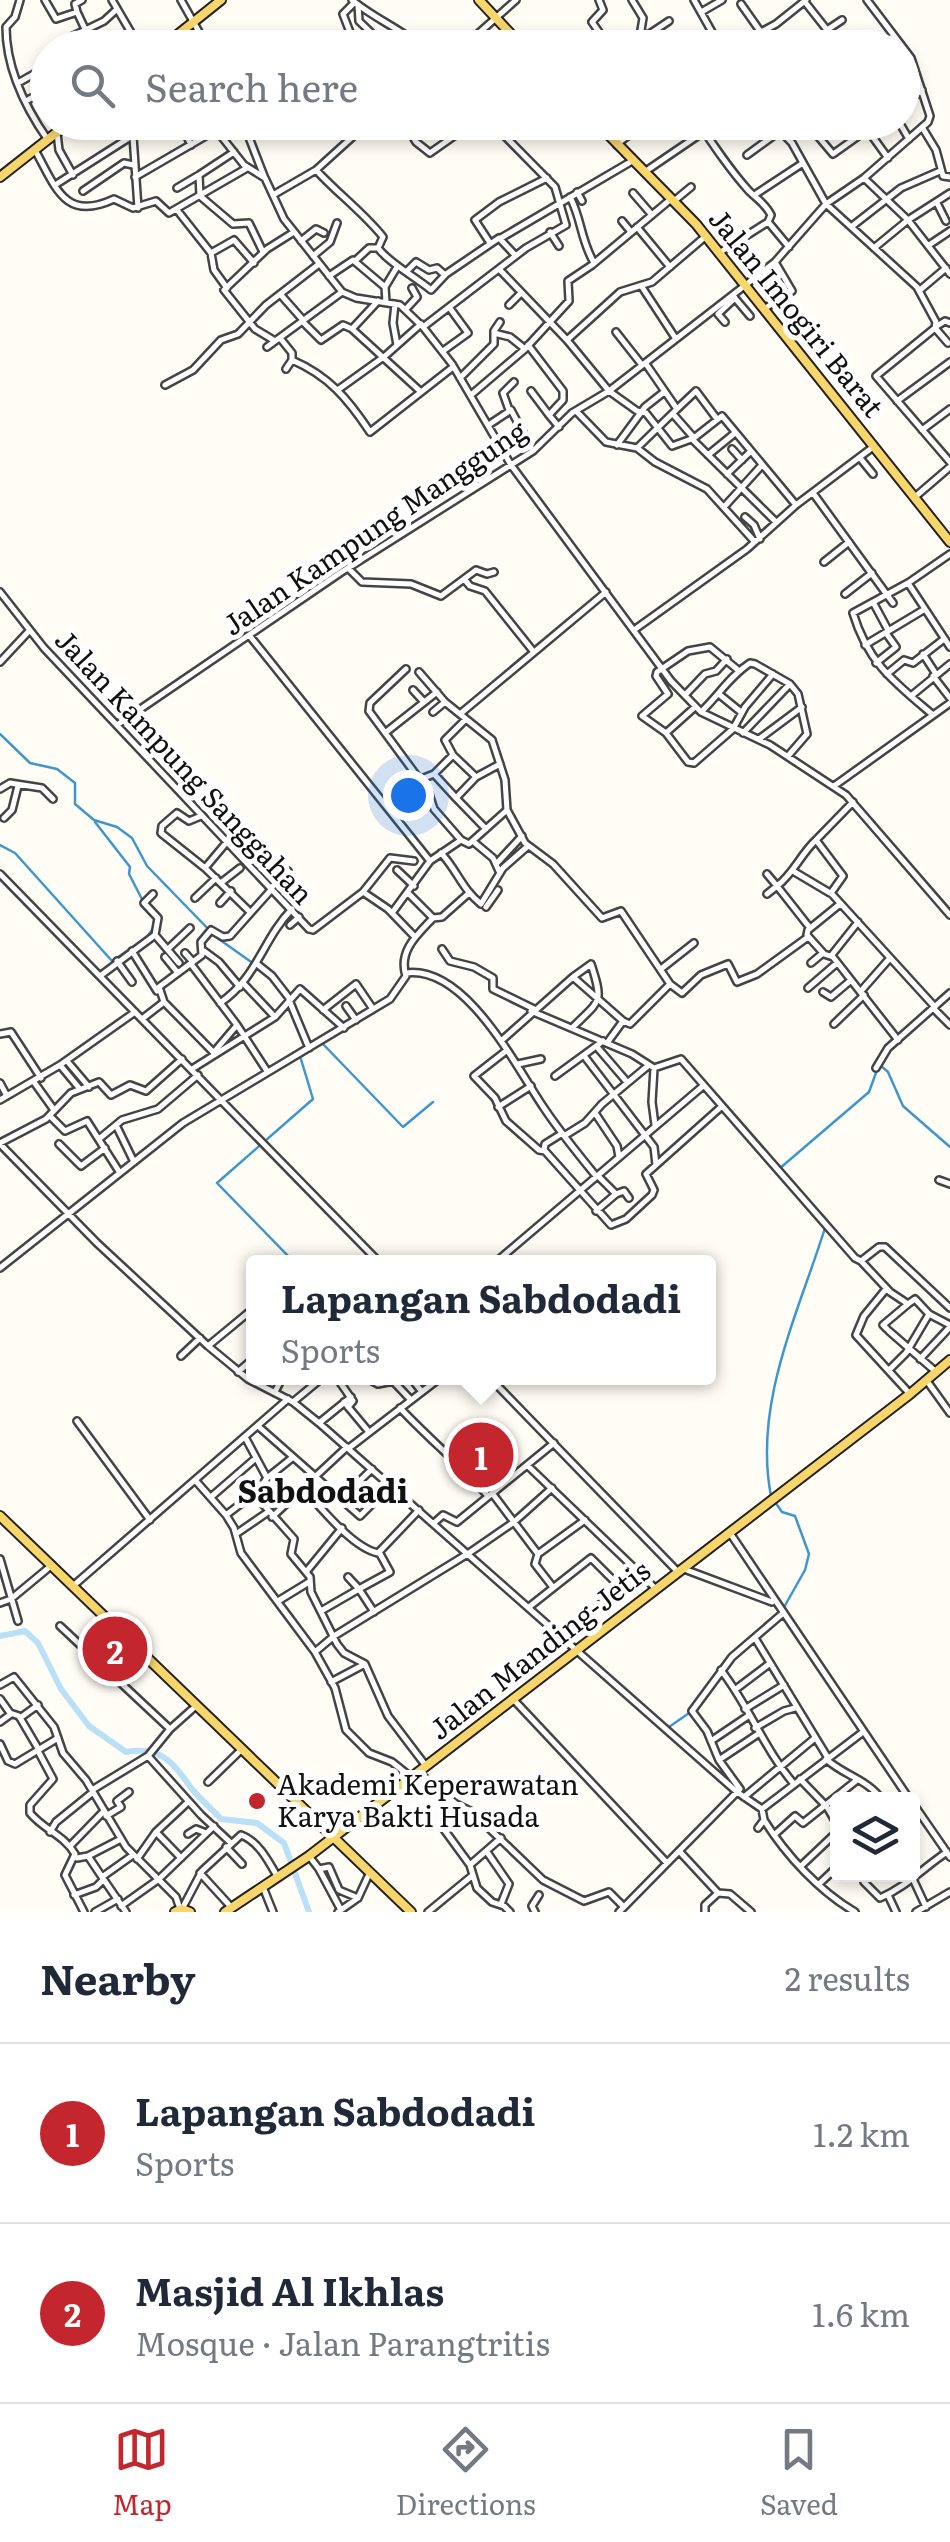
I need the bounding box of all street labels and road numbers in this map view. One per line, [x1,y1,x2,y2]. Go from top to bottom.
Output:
street label: Jalan Imogiri Barat [700,198,895,426]
street label: Jalan Kampung Manggung [213,408,535,644]
street label: Jalan Kampung Sanggahan [46,619,324,913]
street label: Jalan Manding-Jetis [419,1549,658,1748]

